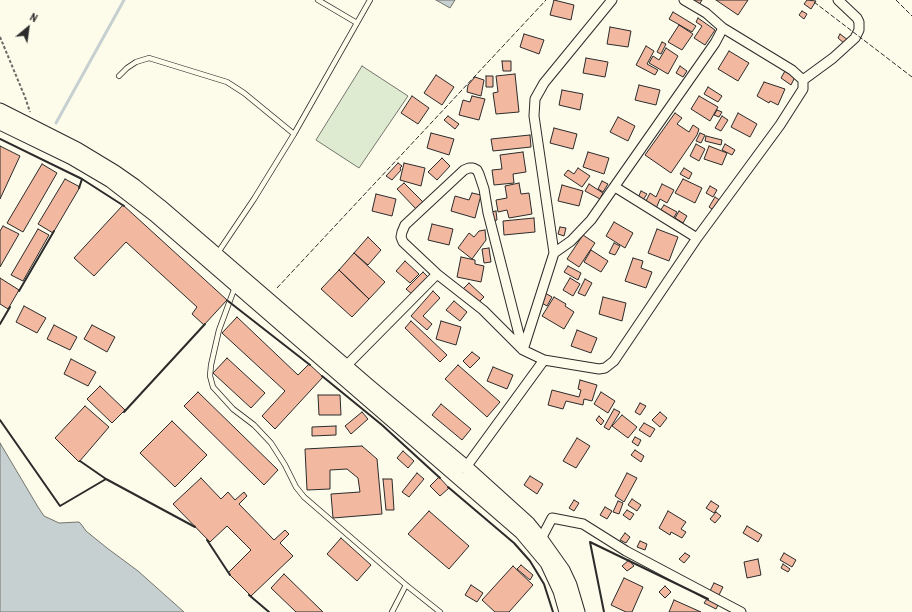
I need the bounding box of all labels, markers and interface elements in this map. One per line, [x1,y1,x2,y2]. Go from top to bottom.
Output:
north arrow [8,8,48,48]
text: N [28,10,40,25]

